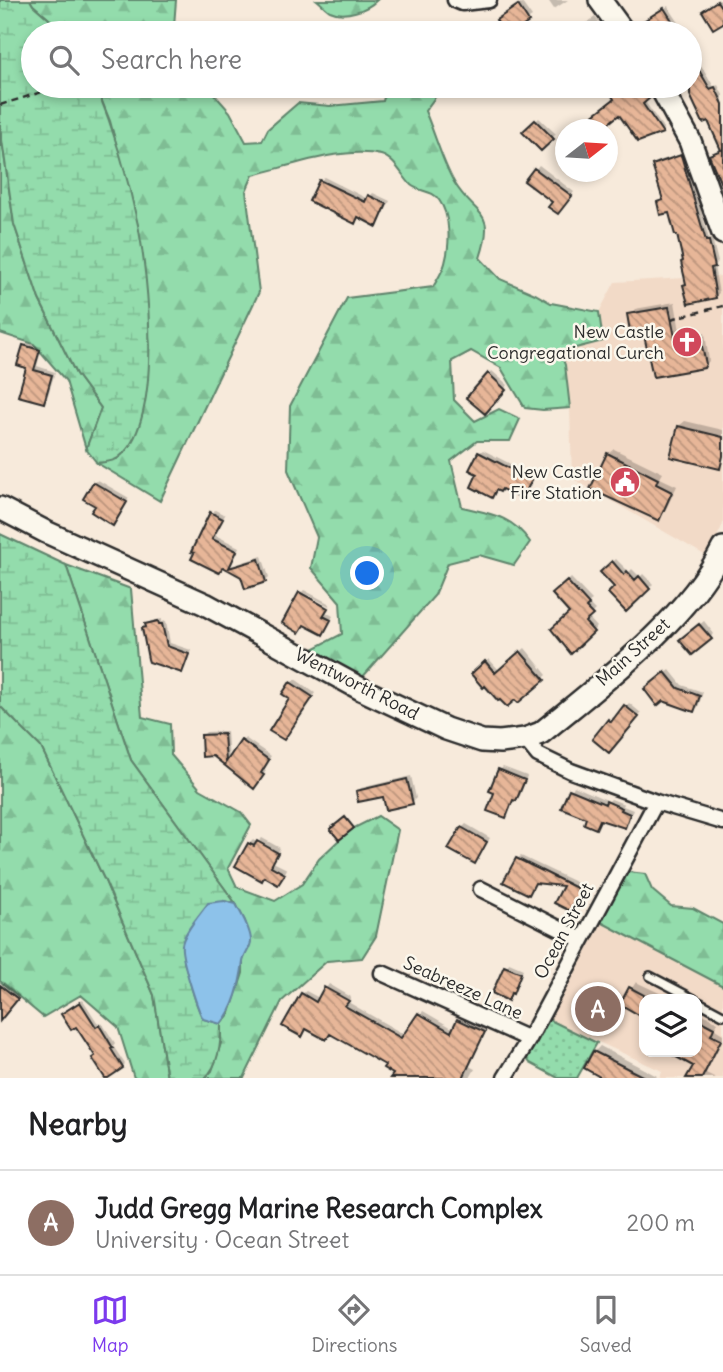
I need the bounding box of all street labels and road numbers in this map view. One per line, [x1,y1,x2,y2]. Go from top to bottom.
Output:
street label: Main Street [591,612,674,691]
street label: Wentworth Road [291,642,424,725]
street label: Ocean Street [529,879,598,983]
street label: Seabreeze Lane [400,951,527,1024]

